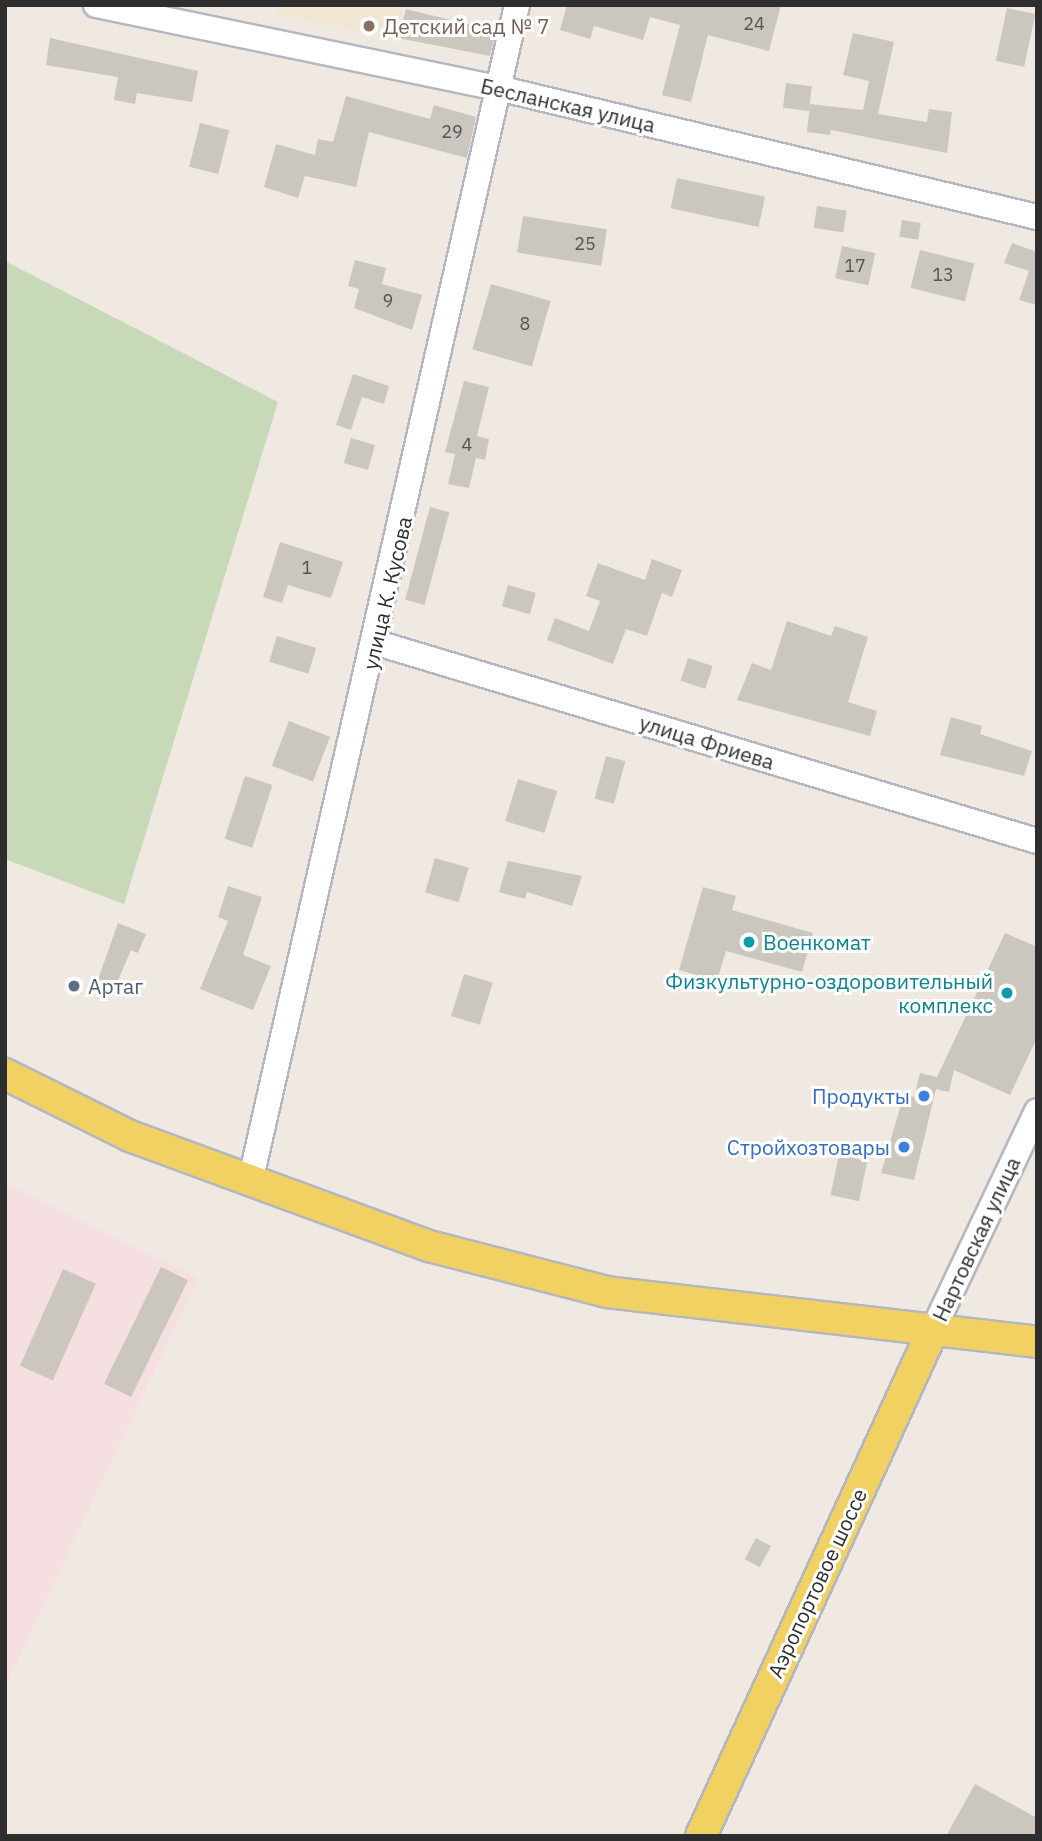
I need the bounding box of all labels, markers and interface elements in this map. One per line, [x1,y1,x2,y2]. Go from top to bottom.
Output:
place label: Детский сад № 7 [383,13,550,39]
house number: 24 [743,13,765,35]
marker: Детский сад № 7 [361,18,377,34]
street label: Бесланская улица [478,73,658,137]
house number: 29 [441,121,463,143]
house number: 25 [574,233,596,255]
house number: 17 [844,255,866,277]
house number: 13 [932,264,954,286]
house number: 9 [383,290,393,312]
house number: 8 [520,313,530,335]
house number: 4 [462,434,472,456]
street label: улица К. Кусова [357,514,417,672]
house number: 1 [302,557,312,579]
street label: улица Фриева [637,710,777,774]
place label: Военкомат [763,929,871,955]
marker: Военкомат [741,934,757,950]
place label: Физкультурно-оздоровительный комплекс [665,968,993,1018]
place label: Артаг [88,973,143,999]
marker: Артаг [66,978,82,994]
marker: Физкультурно-оздоровительный комплекс [999,985,1015,1001]
place label: Продукты [812,1083,910,1109]
marker: Продукты [916,1088,932,1104]
place label: Стройхозтовары [727,1134,890,1160]
marker: Стройхозтовары [896,1139,912,1155]
street label: Нартовская улица [927,1153,1025,1325]
street label: Аэропортовое шоссе [762,1484,872,1682]

